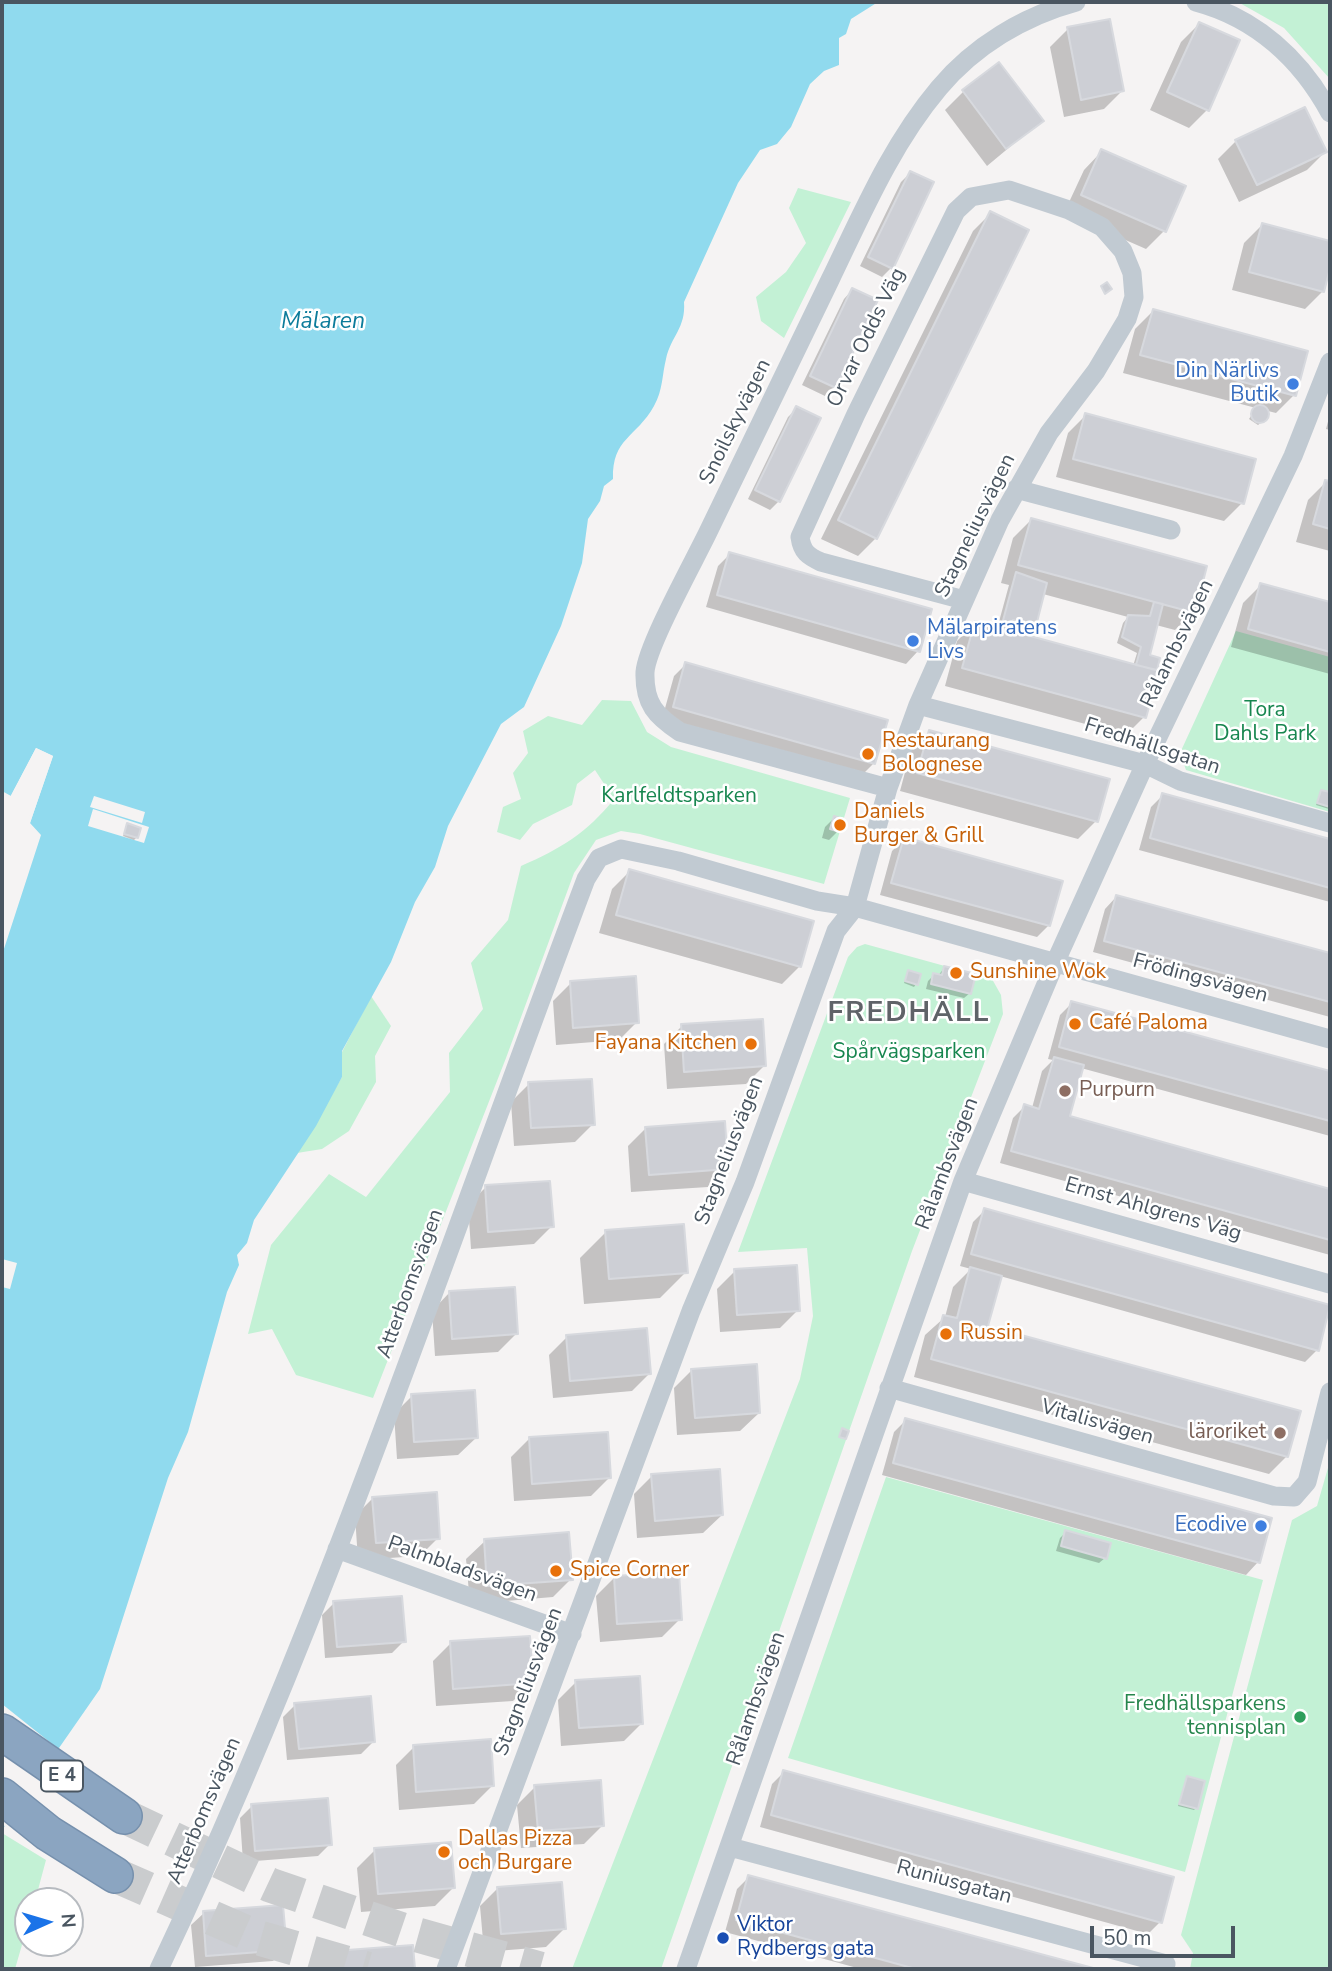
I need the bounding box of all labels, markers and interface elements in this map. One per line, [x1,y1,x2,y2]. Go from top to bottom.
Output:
street label: Orvar Odds Väg [822,264,912,412]
water label: Mälaren [281,308,365,336]
street label: Snoilskyvägen [695,355,777,489]
place label: Din Närlivs Butik [1175,359,1279,409]
marker: Din Närlivs Butik [1285,376,1301,392]
street label: Stagneliusvägen [930,450,1022,602]
street label: Rålambsvägen [1136,576,1220,712]
place label: Mälarpiratens Livs [927,616,1057,666]
marker: Mälarpiratens Livs [905,633,921,649]
park label: Tora Dahls Park [1214,698,1316,748]
street label: Fredhällsgatan [1081,713,1223,781]
place label: Restaurang Bolognese [882,729,990,779]
marker: Restaurang Bolognese [860,746,876,762]
park label: Karlfeldtsparken [601,784,757,810]
place label: Daniels Burger & Grill [854,800,984,850]
marker: Daniels Burger & Grill [832,817,848,833]
street label: Frödingsvägen [1130,949,1270,1009]
place label: Sunshine Wok [970,960,1106,986]
marker: Sunshine Wok [948,965,964,981]
district label: FREDHÄLL [829,997,989,1031]
place label: Café Paloma [1089,1011,1208,1037]
marker: Café Paloma [1067,1016,1083,1032]
place label: Fayana Kitchen [595,1031,737,1057]
marker: Fayana Kitchen [743,1036,759,1052]
park label: Spårvägsparken [833,1040,985,1066]
street label: Stagneliusvägen [690,1073,770,1229]
place label: Purpurn [1079,1078,1155,1104]
marker: Purpurn [1057,1083,1073,1099]
street label: Rålambsvägen [911,1094,985,1234]
street label: Ernst Ahlgrens Väg [1062,1173,1244,1247]
street label: Atterbomsvägen [372,1206,450,1362]
place label: Russin [960,1321,1023,1347]
marker: Russin [938,1326,954,1342]
street label: Vitalisvägen [1038,1395,1156,1451]
place label: läroriket [1188,1420,1266,1446]
marker: läroriket [1272,1425,1288,1441]
place label: Ecodive [1175,1513,1247,1539]
marker: Ecodive [1253,1518,1269,1534]
street label: Palmbladsvägen [384,1531,540,1609]
place label: Spice Corner [570,1558,689,1584]
marker: Spice Corner [548,1563,564,1579]
street label: Stagneliusvägen [489,1604,569,1760]
street label: Rålambsvägen [722,1629,792,1769]
place label: Fredhällsparkens tennisplan [1124,1692,1286,1742]
marker: Fredhällsparkens tennisplan [1292,1709,1308,1725]
street label: Atterbomsvägen [163,1734,247,1888]
road number: E 4 [41,1760,83,1792]
place label: Dallas Pizza och Burgare [458,1827,572,1877]
marker: Dallas Pizza och Burgare [436,1844,452,1860]
street label: Runiusgatan [894,1856,1014,1910]
north arrow [14,1887,84,1957]
scale bar [1094,1912,1239,1956]
text: N [54,1913,81,1929]
place label: Viktor Rydbergs gata [737,1913,874,1963]
text: 50 m [1103,1924,1152,1952]
marker: Viktor Rydbergs gata [715,1930,731,1946]

